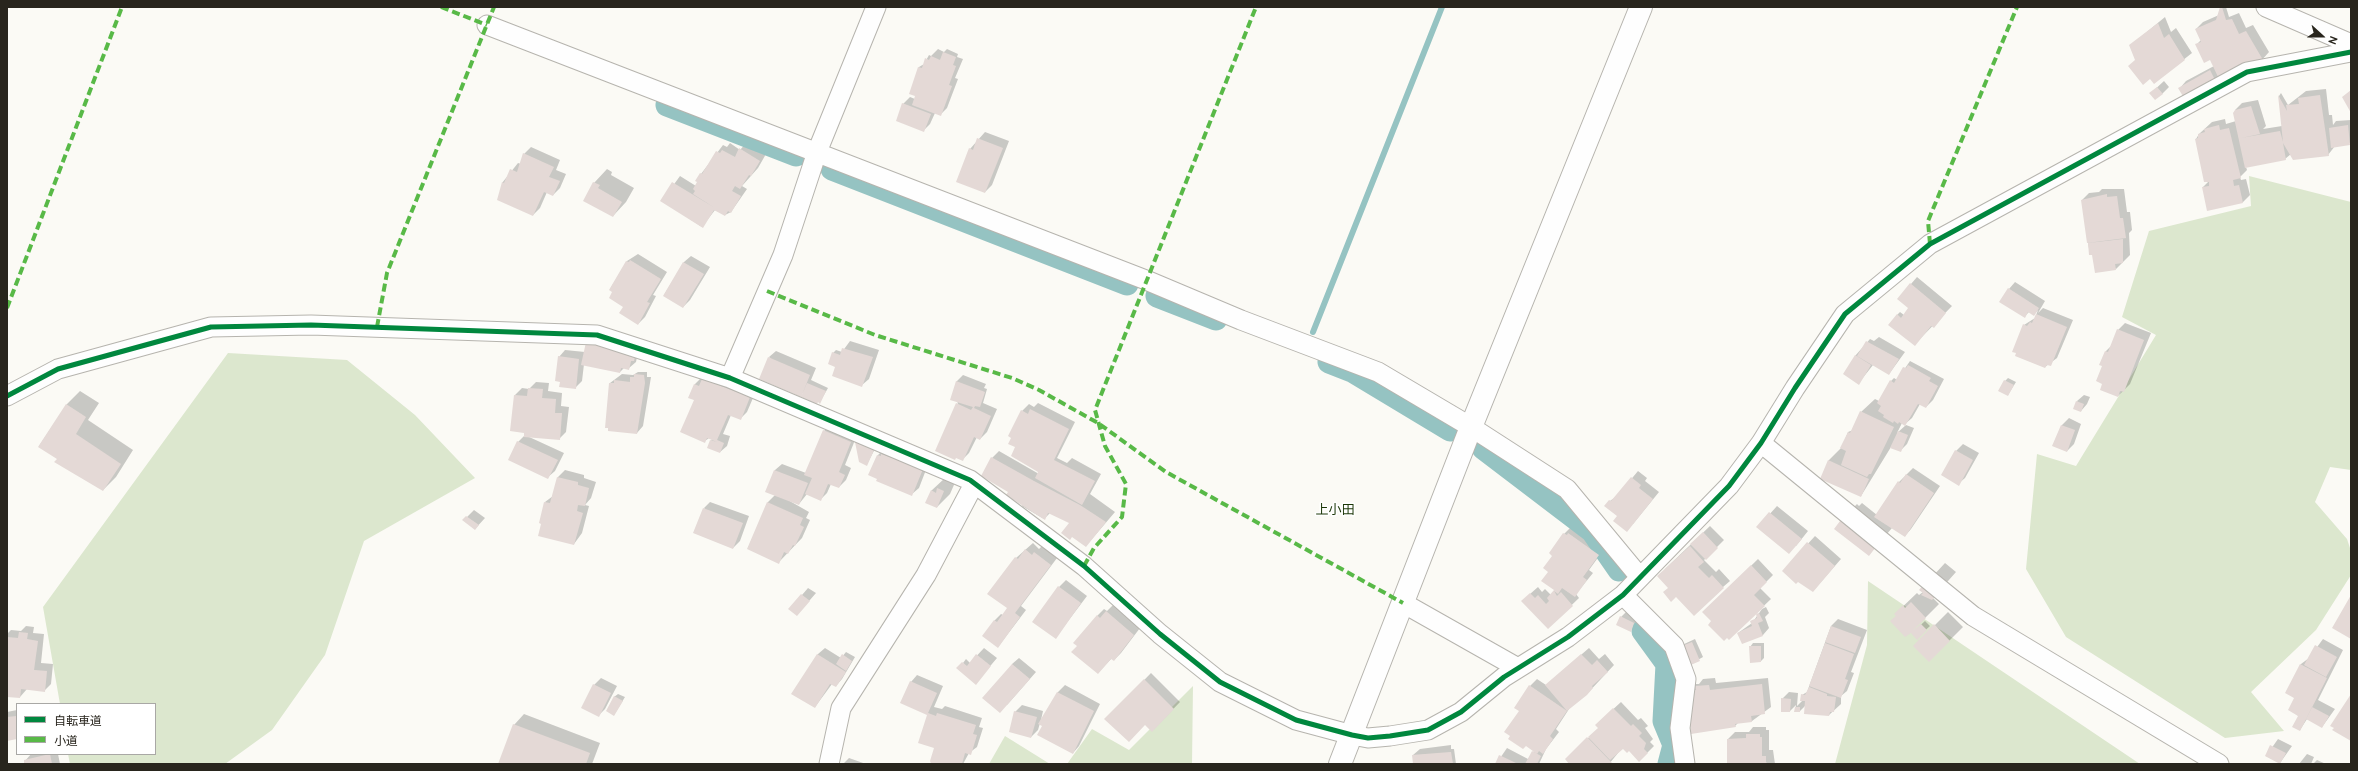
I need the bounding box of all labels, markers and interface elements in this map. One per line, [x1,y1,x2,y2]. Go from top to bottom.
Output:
north arrow [2302,16,2342,56]
text: N [2325,34,2341,46]
district label: 上小田 [1316,502,1354,518]
legend [16,703,156,755]
text: 自転車道 [54,713,102,728]
text: 小道 [54,733,78,748]

